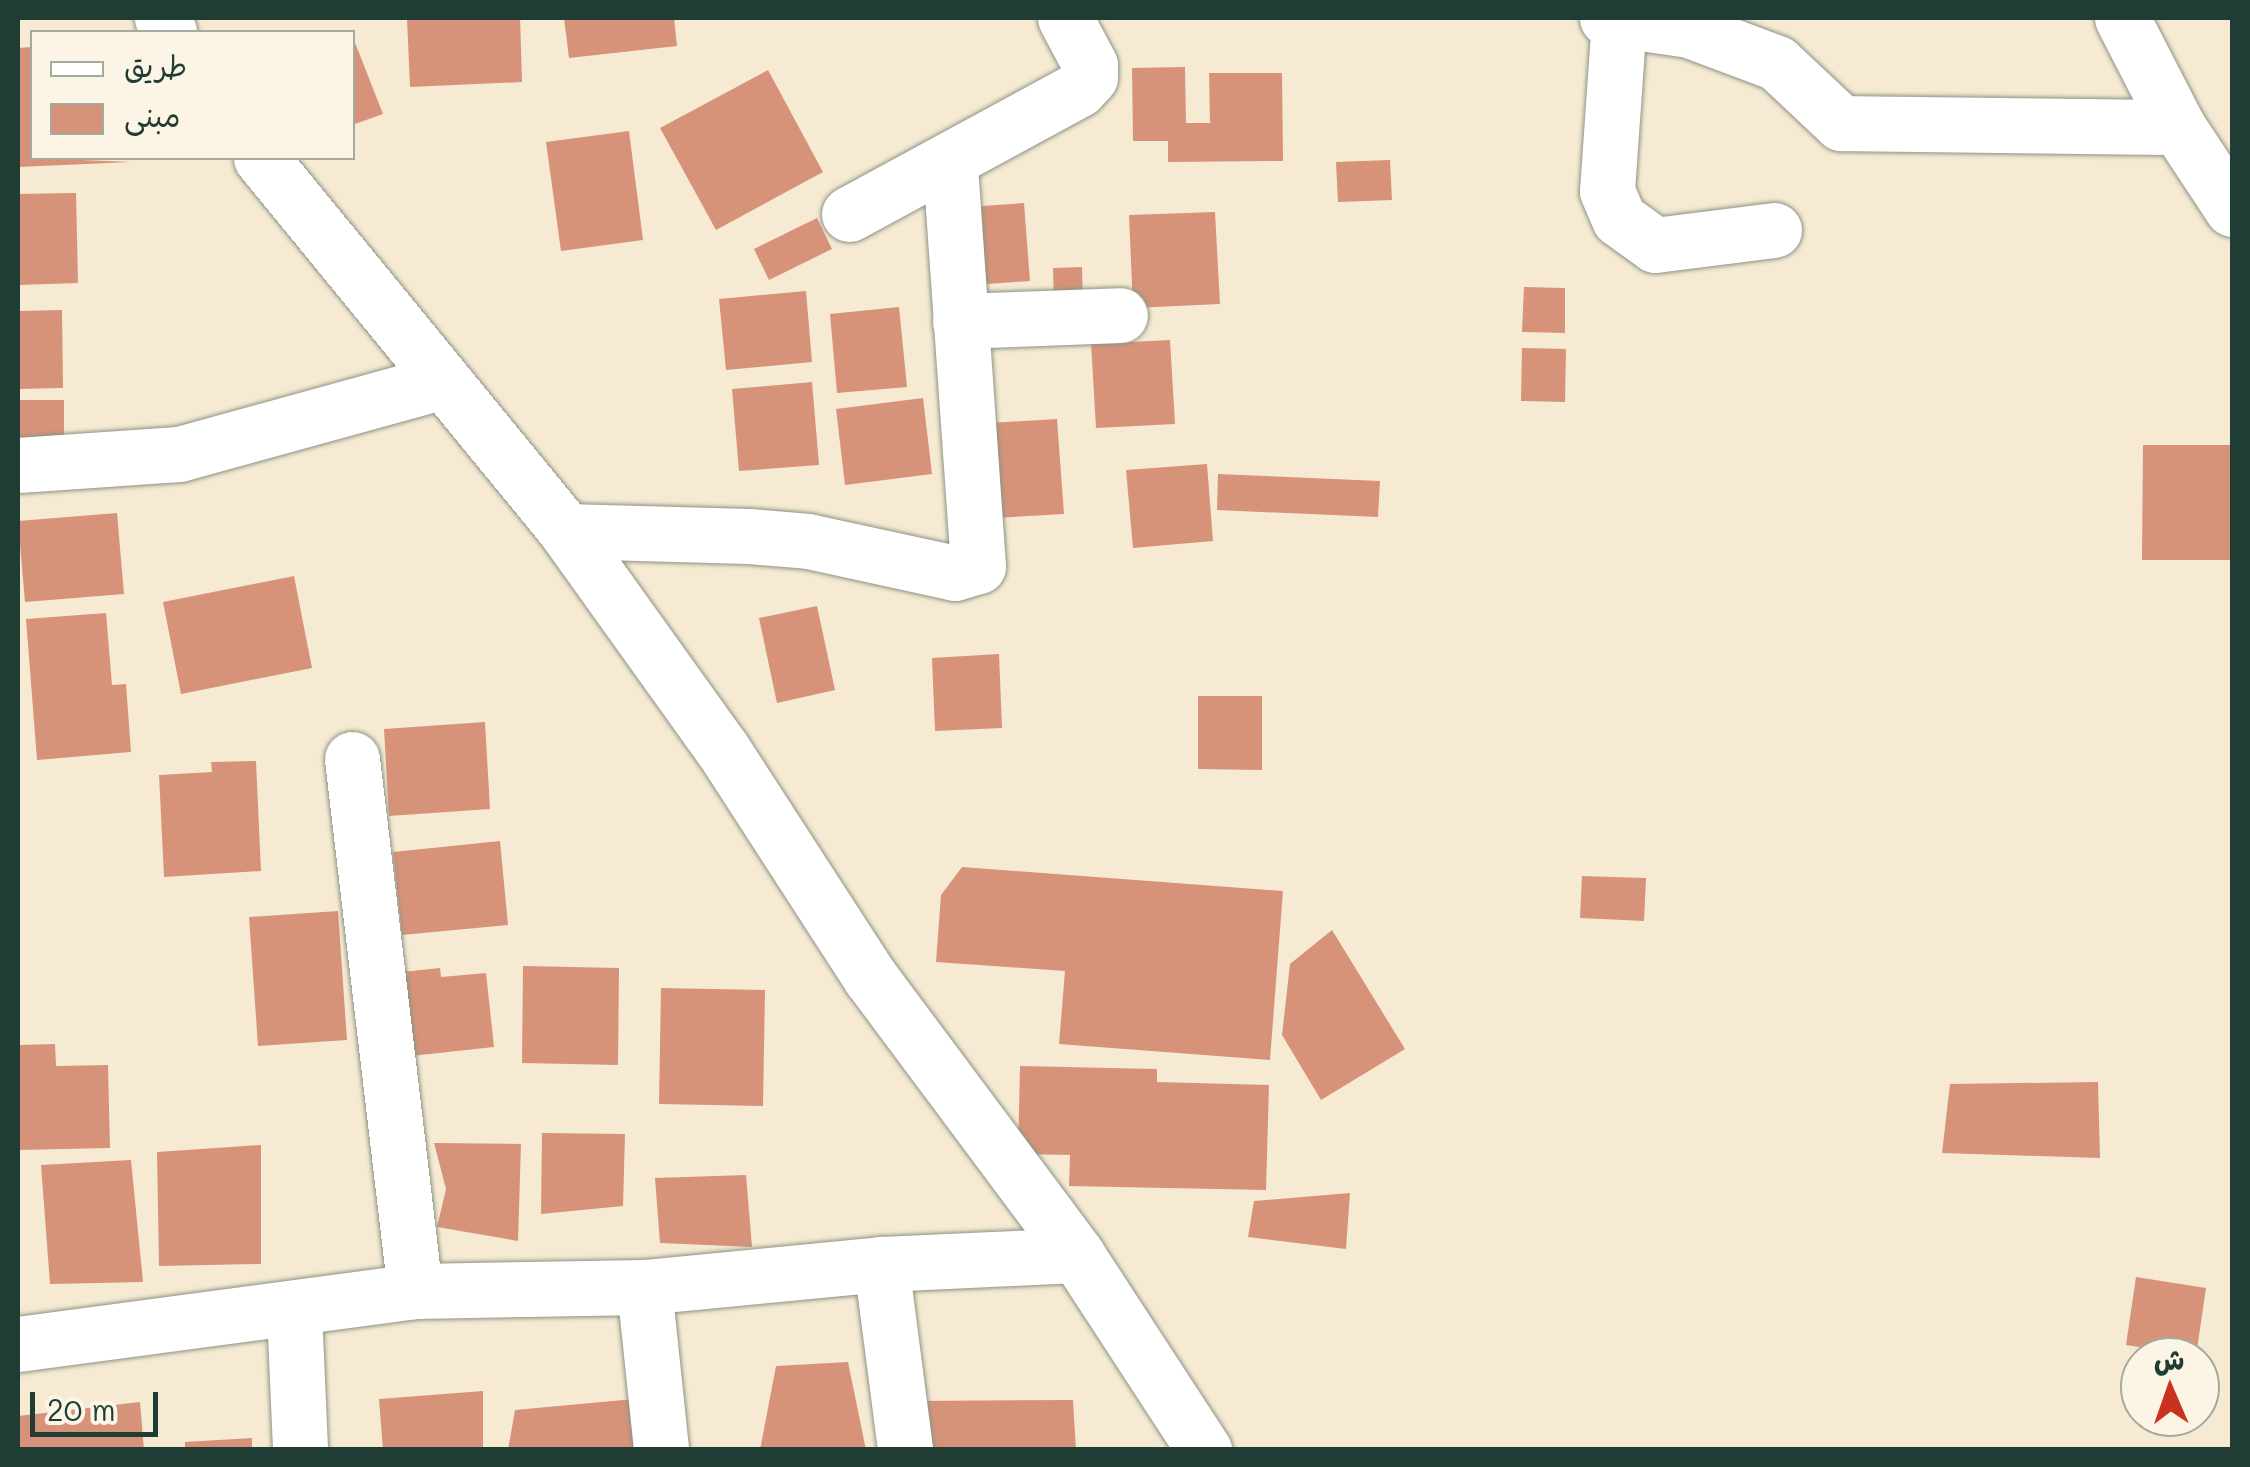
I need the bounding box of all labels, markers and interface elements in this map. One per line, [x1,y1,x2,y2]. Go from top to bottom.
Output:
legend [30,30,355,160]
text: طريق [124,45,187,85]
text: مبنى [124,95,180,135]
north arrow [2120,1337,2220,1437]
text: ش [2153,1340,2185,1378]
scale bar [35,1372,162,1434]
text: 20 m [47,1389,116,1429]

